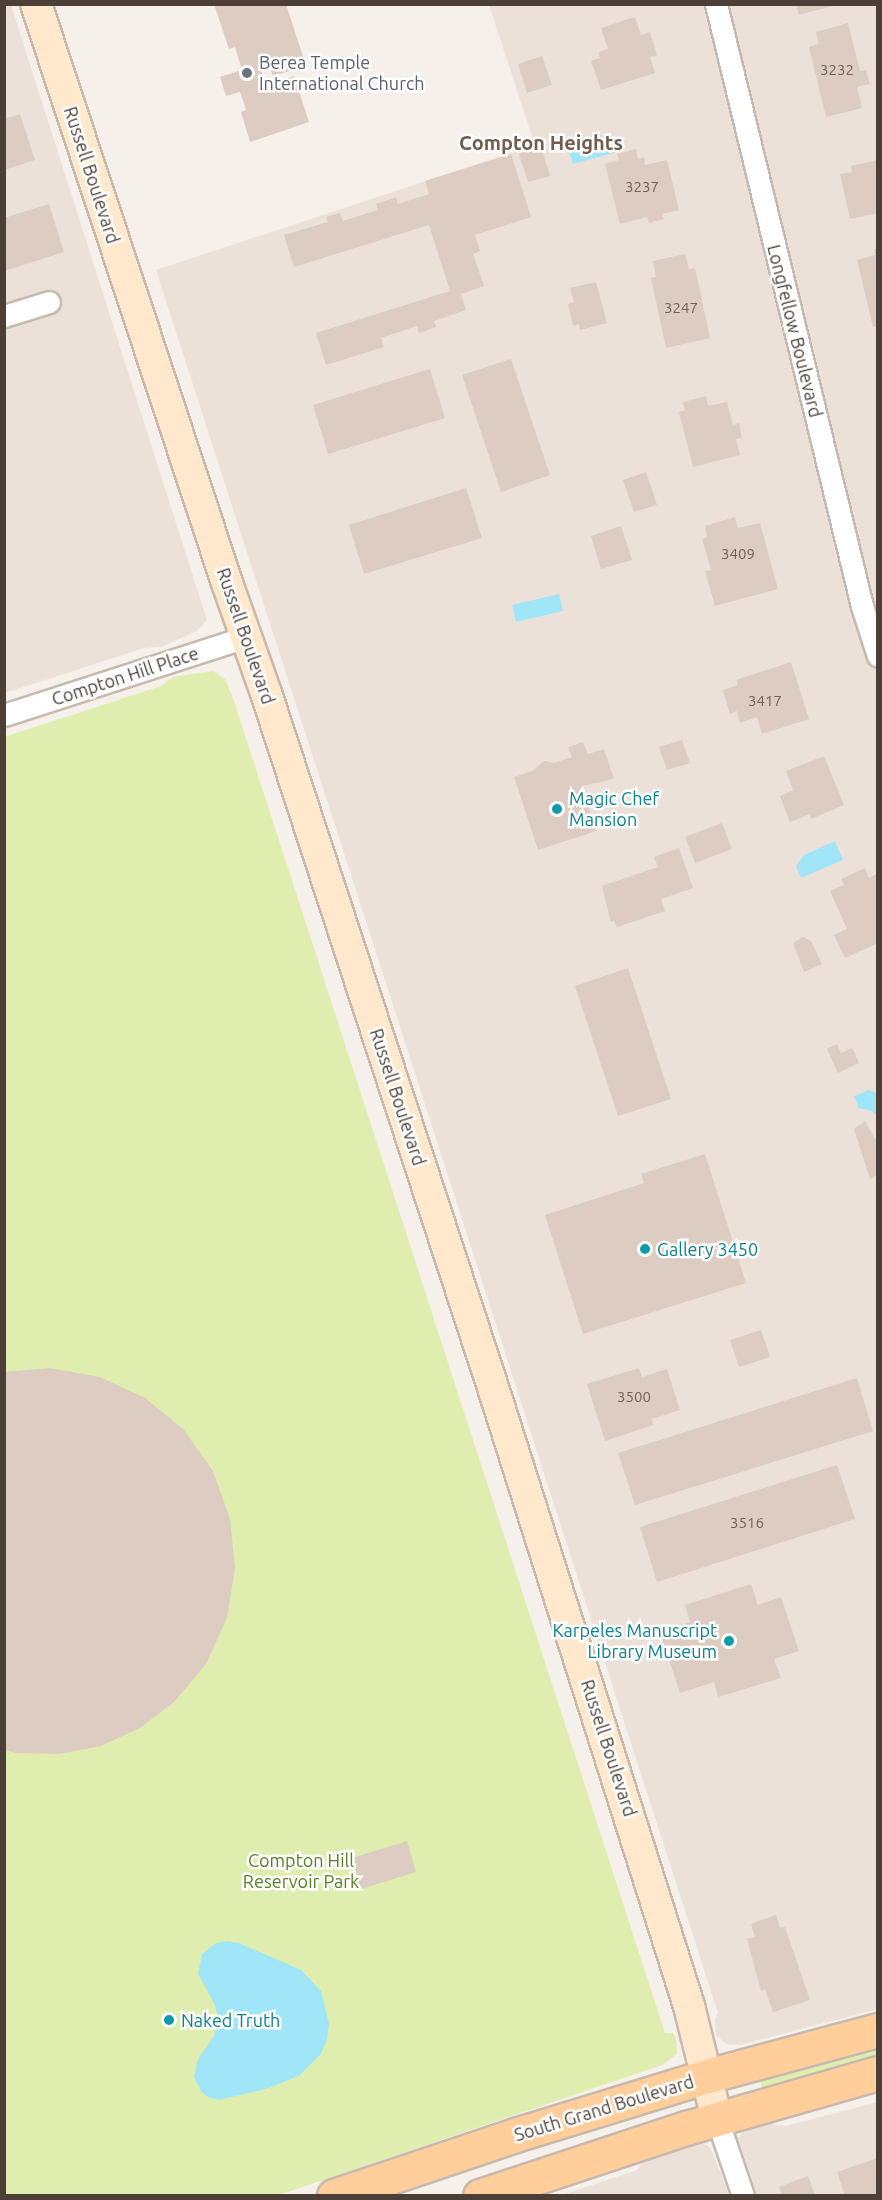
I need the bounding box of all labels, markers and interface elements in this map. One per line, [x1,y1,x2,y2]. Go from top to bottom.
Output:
place label: Berea Temple International Church [259,52,425,94]
house number: 3232 [820,61,854,79]
marker: Berea Temple International Church [240,66,254,80]
street label: Russell Boulevard [60,104,124,246]
district label: Compton Heights [459,130,623,154]
house number: 3237 [625,178,659,196]
street label: Longfellow Boulevard [763,242,827,420]
house number: 3247 [664,299,698,317]
house number: 3409 [721,545,755,563]
street label: Russell Boulevard [213,565,279,707]
street label: Compton Hill Place [49,642,201,710]
house number: 3417 [748,692,782,710]
place label: Magic Chef Mansion [569,788,659,830]
marker: Magic Chef Mansion [550,802,564,816]
street label: Russell Boulevard [366,1026,430,1168]
place label: Gallery 3450 [657,1238,758,1260]
marker: Gallery 3450 [638,1242,652,1256]
house number: 3500 [617,1388,651,1406]
house number: 3516 [730,1514,764,1532]
place label: Karpeles Manuscript Library Museum [552,1620,717,1662]
marker: Karpeles Manuscript Library Museum [722,1634,736,1648]
street label: Russell Boulevard [577,1677,641,1819]
park label: Compton Hill Reservoir Park [243,1850,359,1892]
place label: Naked Truth [181,2009,280,2031]
marker: Naked Truth [162,2013,176,2027]
street label: South Grand Boulevard [511,2070,697,2146]

